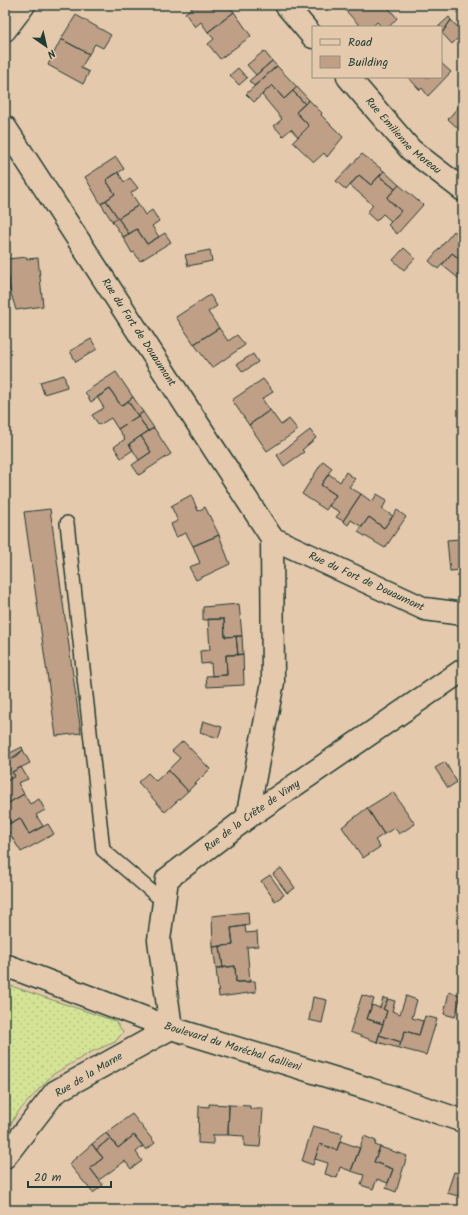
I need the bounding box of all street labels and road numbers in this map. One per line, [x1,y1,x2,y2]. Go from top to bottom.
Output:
street label: Rue Emilienne Moreau [360,93,446,180]
street label: Rue du Fort de Douaumont [97,275,181,391]
street label: Rue du Fort de Douaumont [305,547,428,617]
street label: Rue de la Crête de Vimy [201,775,305,856]
street label: Boulevard du Maréchal Gallieni [161,1017,304,1077]
street label: Rue de la Marne [52,1048,126,1102]

